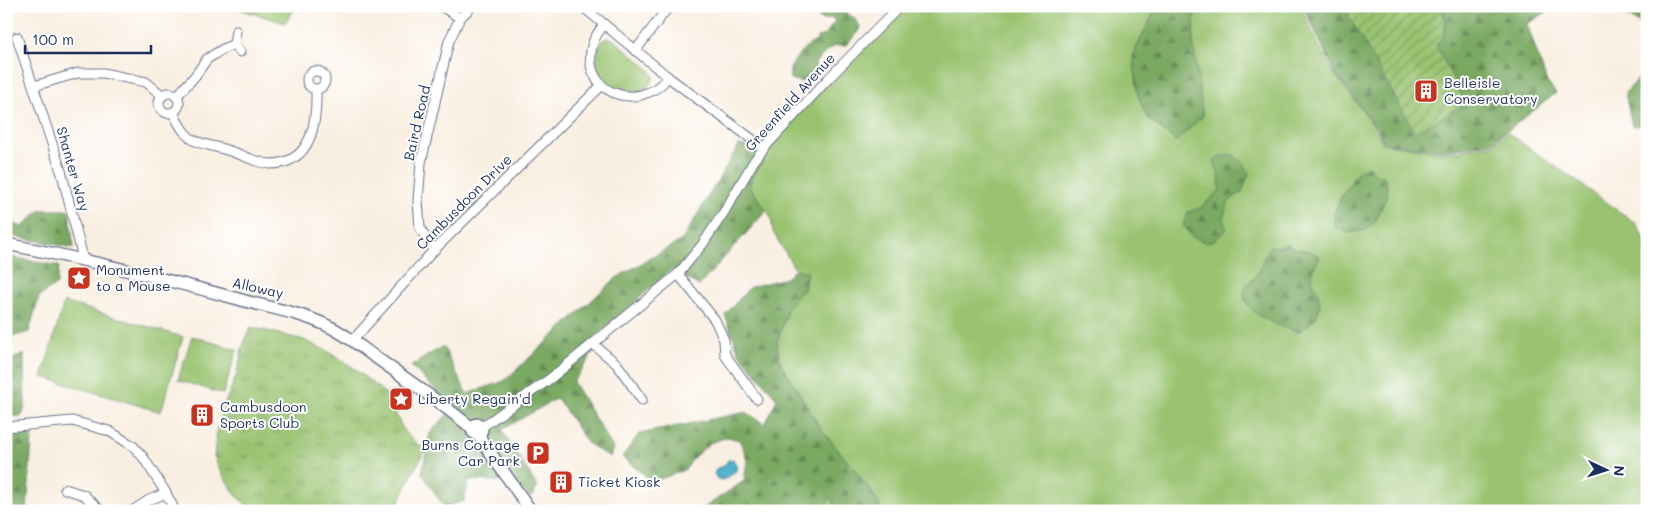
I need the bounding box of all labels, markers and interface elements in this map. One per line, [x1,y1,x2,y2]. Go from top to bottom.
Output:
scale bar [25,22,151,54]
text: 100 m [32,29,74,49]
street label: Greenfield Avenue [740,48,839,155]
place label: Belleisle Conservatory [1444,73,1537,108]
building icon: Belleisle Conservatory [1413,78,1439,104]
street label: Baird Road [399,83,434,163]
street label: Shanter Way [52,124,95,213]
street label: Cambusdoon Drive [412,150,516,254]
place label: Monument to a Mouse [96,260,171,295]
place icon: Monument to a Mouse [66,265,92,291]
street label: Alloway [231,272,286,303]
place icon: Liberty Regain'd [388,386,414,412]
place label: Liberty Regain'd [418,389,531,408]
place label: Cambusdoon Sports Club [220,397,307,432]
building icon: Cambusdoon Sports Club [189,402,215,428]
place label: Burns Cottage Car Park [421,435,520,470]
parking icon: Burns Cottage Car Park [525,440,551,466]
north arrow [1580,444,1630,494]
text: N [1610,465,1629,477]
building icon: Ticket Kiosk [548,469,574,495]
place label: Ticket Kiosk [578,472,660,491]

